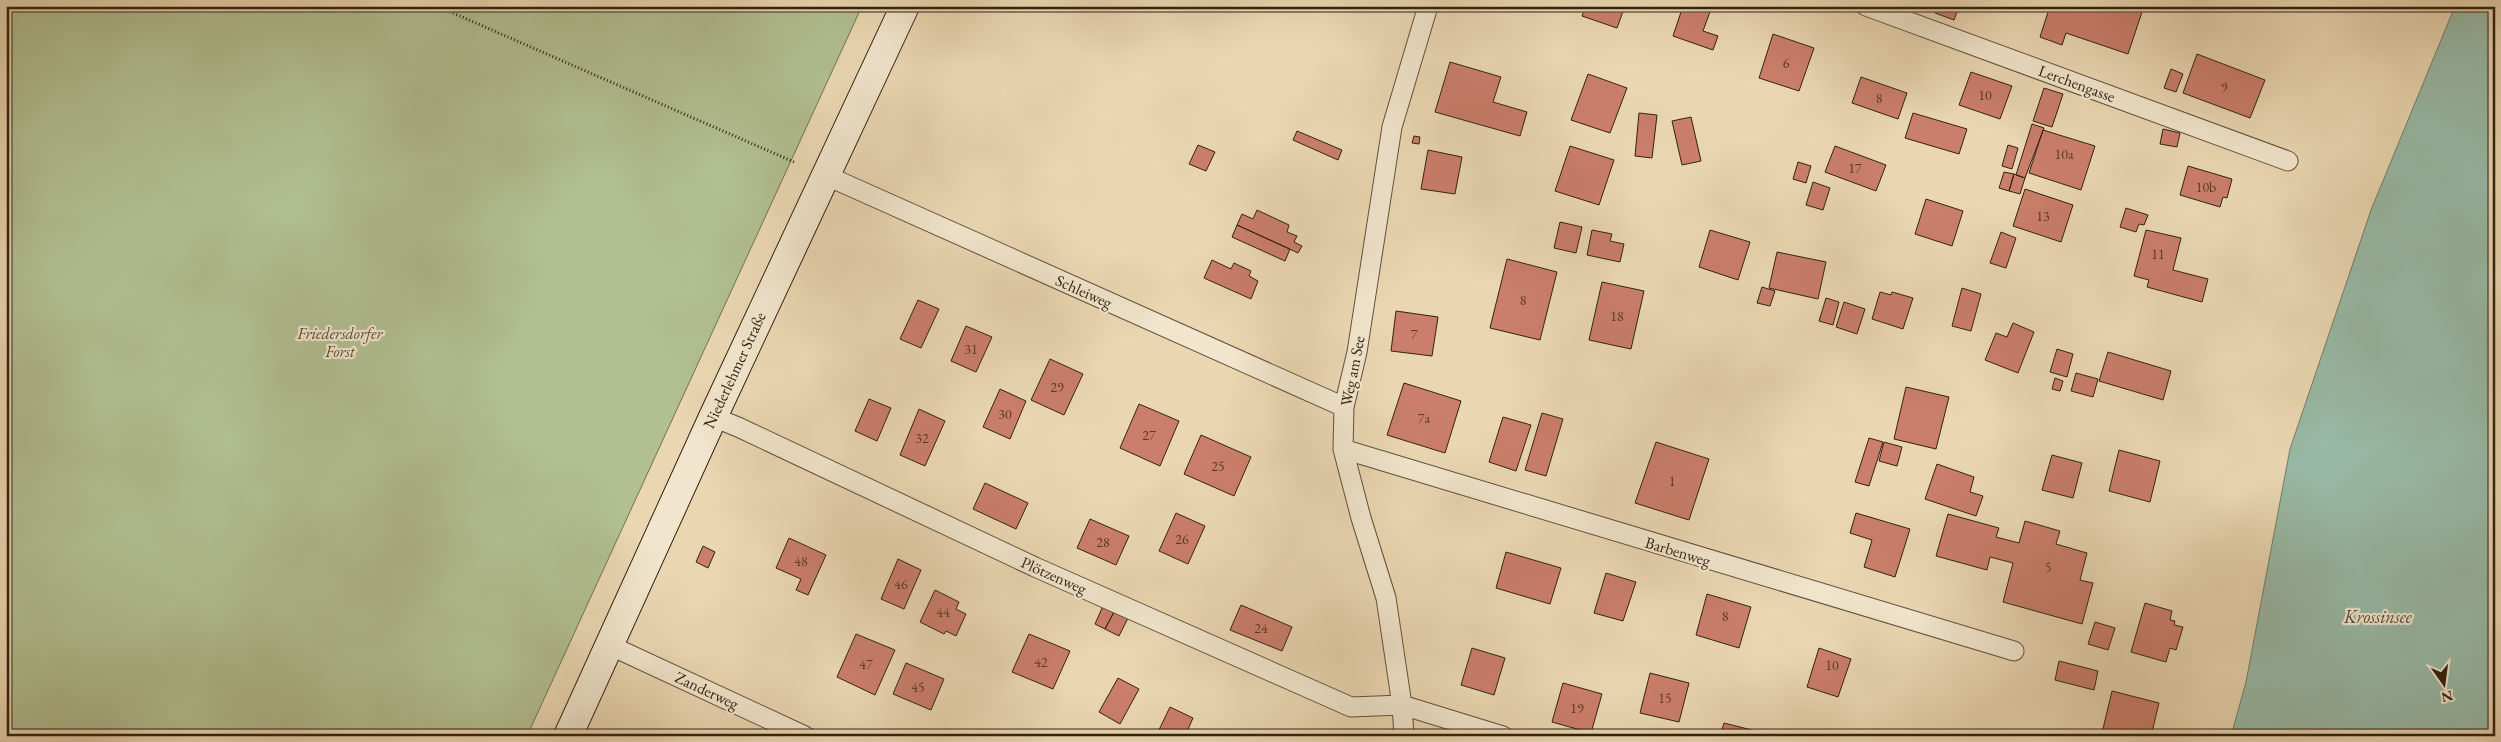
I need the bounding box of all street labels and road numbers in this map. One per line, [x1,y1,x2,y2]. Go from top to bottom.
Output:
street label: Lerchengasse [2036,60,2118,107]
street label: Schleiweg [1052,270,1116,314]
street label: Niederlehmer Straße [698,308,771,432]
street label: Weg am See [1335,334,1370,408]
street label: Barbenweg [1643,532,1714,572]
street label: Plötzenweg [1018,552,1091,600]
street label: Zanderweg [672,667,743,715]

